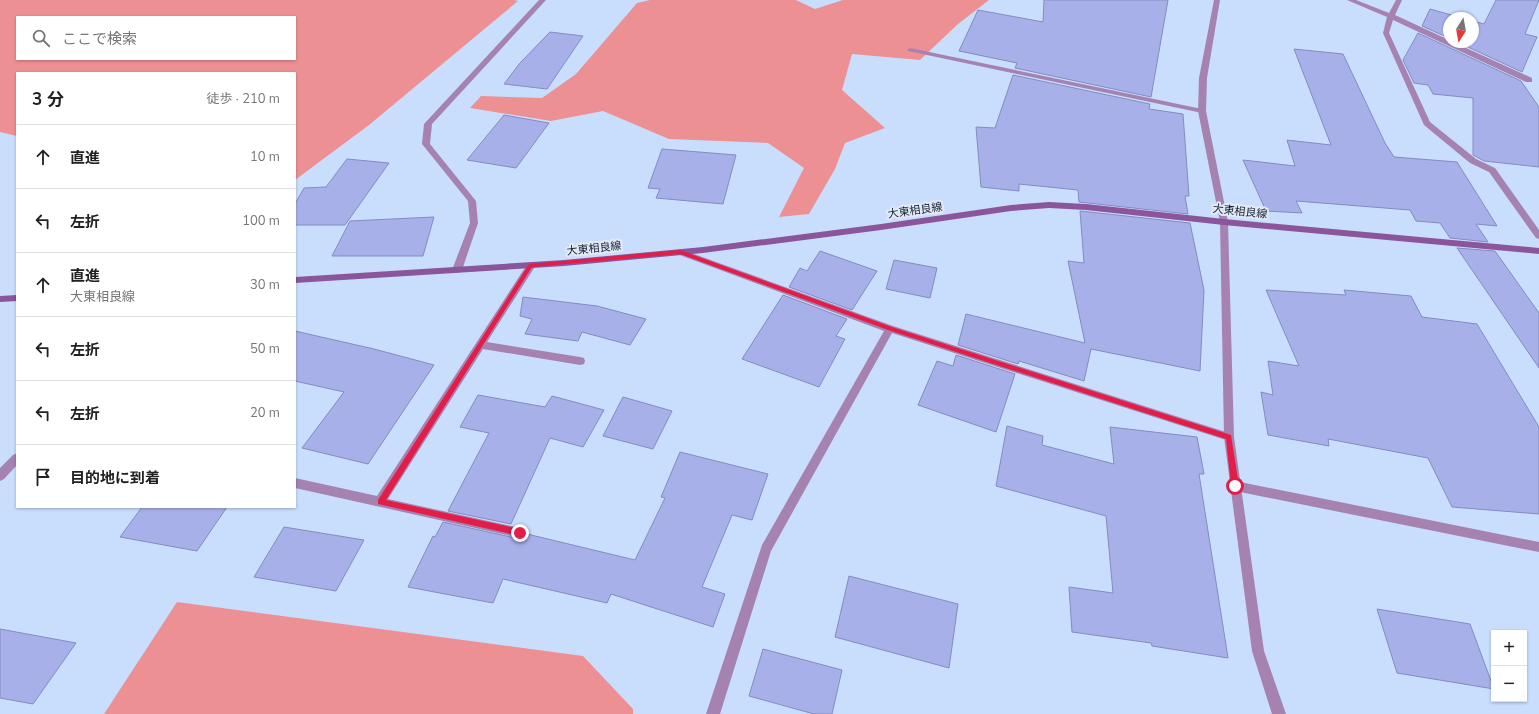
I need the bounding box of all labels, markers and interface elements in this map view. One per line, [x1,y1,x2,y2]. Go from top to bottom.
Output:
north arrow [1443,12,1479,48]
search box [16,16,296,60]
icon: search [30,27,52,49]
text: ここで検索 [62,29,137,49]
text: 3 分 [32,88,64,111]
text: 徒歩 · 210 m [206,90,280,108]
icon: ahead [32,146,54,168]
text: 直進 [70,148,100,168]
text: 10 m [250,148,280,166]
street label: 大東相良線 [887,199,943,222]
street label: 大東相良線 [1212,201,1268,222]
icon: left [32,210,54,232]
text: 左折 [70,212,100,232]
text: 100 m [242,212,280,230]
street label: 大東相良線 [566,238,622,259]
text: 直進 [70,266,100,286]
icon: ahead [32,274,54,296]
text: 30 m [250,276,280,294]
text: 大東相良線 [70,288,135,306]
icon: left [32,338,54,360]
text: 左折 [70,340,100,360]
text: 50 m [250,340,280,358]
icon: left [32,402,54,424]
text: 左折 [70,404,100,424]
text: 20 m [250,404,280,422]
icon: arrive [32,466,54,488]
text: 目的地に到着 [70,468,160,488]
route start [1226,477,1244,495]
route end [511,524,529,542]
map controls [1491,630,1527,702]
button: + [1491,630,1527,666]
button: − [1491,666,1527,702]

